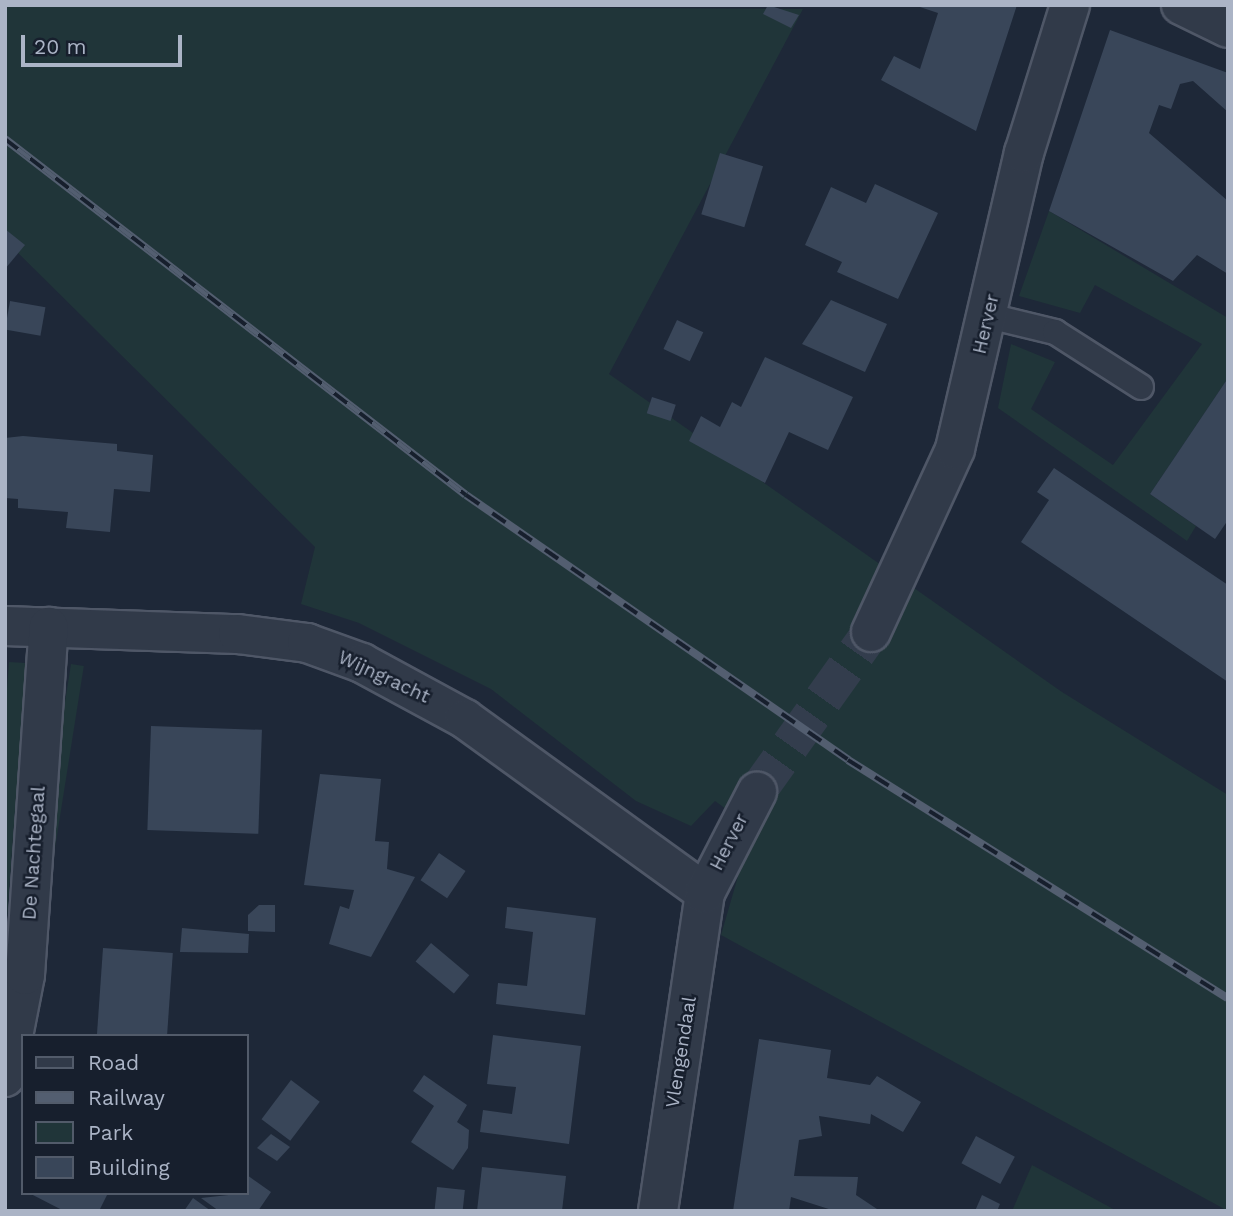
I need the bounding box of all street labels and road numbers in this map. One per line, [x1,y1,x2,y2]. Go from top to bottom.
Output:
street label: Herver [968,292,1004,356]
street label: Wijngracht [334,646,434,708]
street label: De Nachtegaal [18,785,50,921]
street label: Herver [705,810,753,874]
street label: Vlengendaal [661,994,701,1110]

